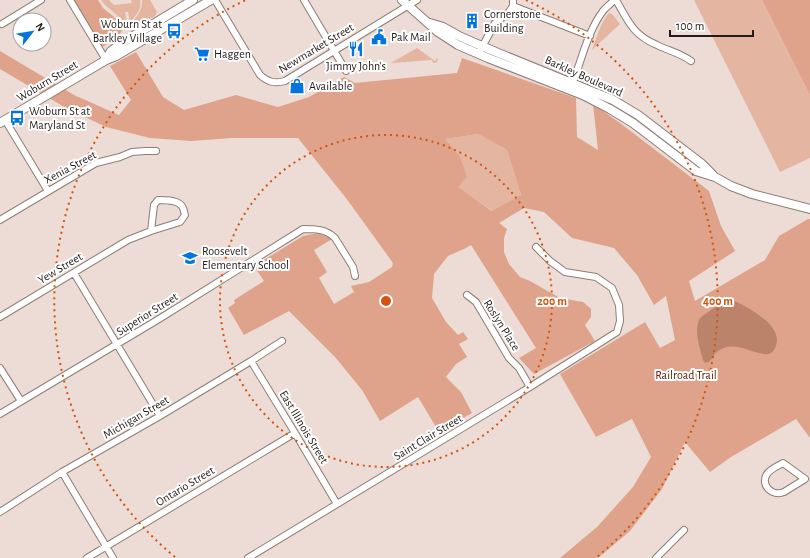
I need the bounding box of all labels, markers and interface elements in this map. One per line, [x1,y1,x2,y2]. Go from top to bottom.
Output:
place label: Cornerstone Building [484,8,541,34]
north arrow [12,12,52,52]
building icon: Cornerstone Building [463,12,481,30]
scale bar [670,12,753,38]
place label: Woburn St at Barkley Village [93,18,162,45]
text: 100 m [676,20,704,32]
text: N [33,21,47,33]
street label: Newmarket Street [276,21,356,75]
bus stop icon: Woburn St at Barkley Village [165,22,183,40]
public building icon: Pak Mail [370,28,388,46]
place label: Pak Mail [391,31,431,43]
restaurant icon: Jimmy John's [347,40,365,58]
supermarket icon: Haggen [193,45,211,63]
place label: Haggen [214,48,251,60]
street label: Barkley Boulevard [543,53,625,99]
street label: Woburn Street [15,58,80,104]
place label: Jimmy John's [326,60,386,73]
shop icon: Available [288,77,306,95]
place label: Available [309,80,352,92]
place label: Woburn St at Maryland St [29,105,90,132]
bus stop icon: Woburn St at Maryland St [8,109,26,127]
street label: Xenia Street [42,148,98,186]
place label: Roosevelt Elementary School [202,245,289,272]
school or university icon: Roosevelt Elementary School [181,249,199,267]
street label: Yew Street [36,250,84,286]
street label: Superior Street [114,290,180,338]
centre of rings [379,294,393,308]
text: 200 m [537,295,567,307]
text: 400 m [703,295,733,307]
street label: Roslyn Place [481,297,522,353]
park label: Railroad Trail [655,369,717,381]
street label: East Illinois Street [277,388,331,466]
street label: Michigan Street [101,393,171,441]
street label: Saint Clair Street [392,412,465,462]
street label: Ontario Street [154,464,217,508]

